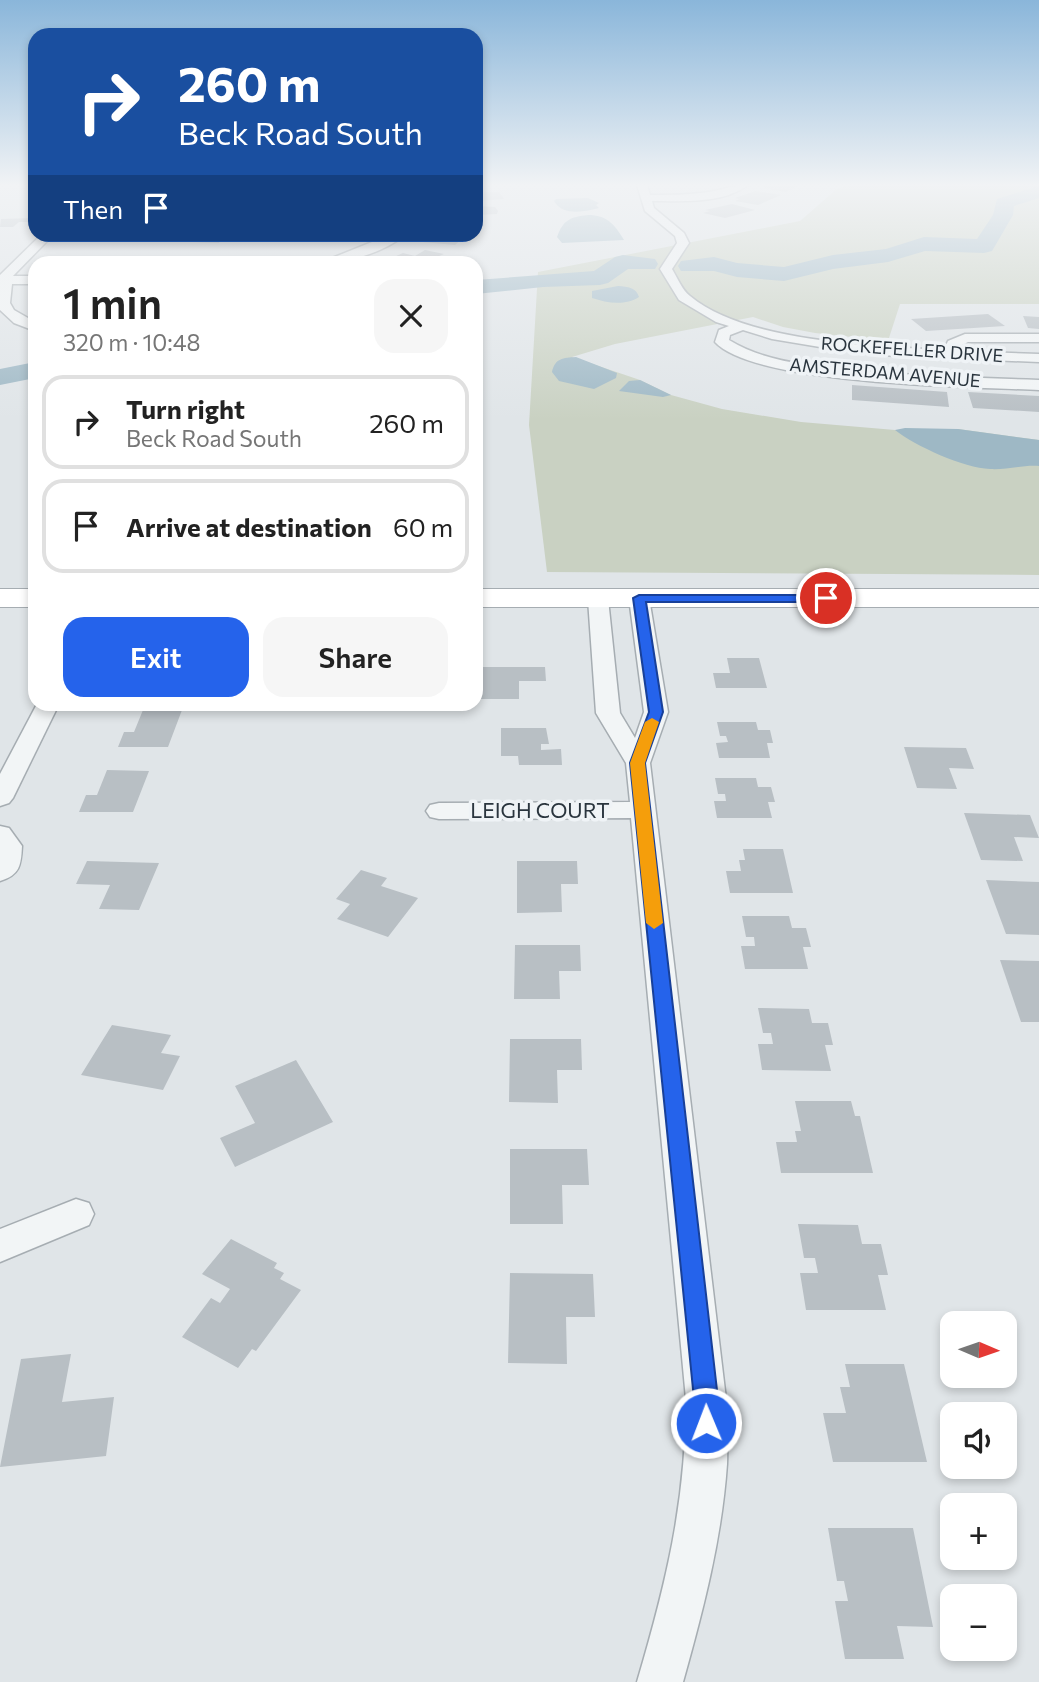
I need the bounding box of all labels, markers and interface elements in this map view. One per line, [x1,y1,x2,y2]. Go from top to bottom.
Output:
text: 260 m [178,52,320,112]
icon: right [63,56,154,147]
text: Beck Road South [178,112,423,152]
icon: arrive [137,189,175,227]
text: Then [63,193,123,224]
text: 1 min [63,276,162,328]
button: close [374,279,448,353]
text: 320 m · 10:48 [63,328,201,356]
street label: ROCKEFELLER DRIVE [820,332,1004,366]
street label: AMSTERDAM AVENUE [789,353,982,391]
text: Turn right [126,393,245,424]
icon: right [67,403,105,441]
text: 260 m [369,407,444,438]
text: Beck Road South [126,424,302,452]
icon: arrive [67,507,105,545]
text: Arrive at destination [126,511,372,542]
text: 60 m [393,511,453,542]
pin [796,568,856,628]
icon: arrive [807,579,845,617]
button: Exit [63,617,249,697]
button: Share [263,617,448,697]
street label: LEIGH COURT [470,797,610,822]
north arrow [940,1311,1017,1388]
map controls [940,1311,1017,1661]
position arrow [669,1386,743,1460]
button: sound [940,1402,1017,1479]
button: + [940,1493,1017,1570]
button: − [940,1584,1017,1661]

